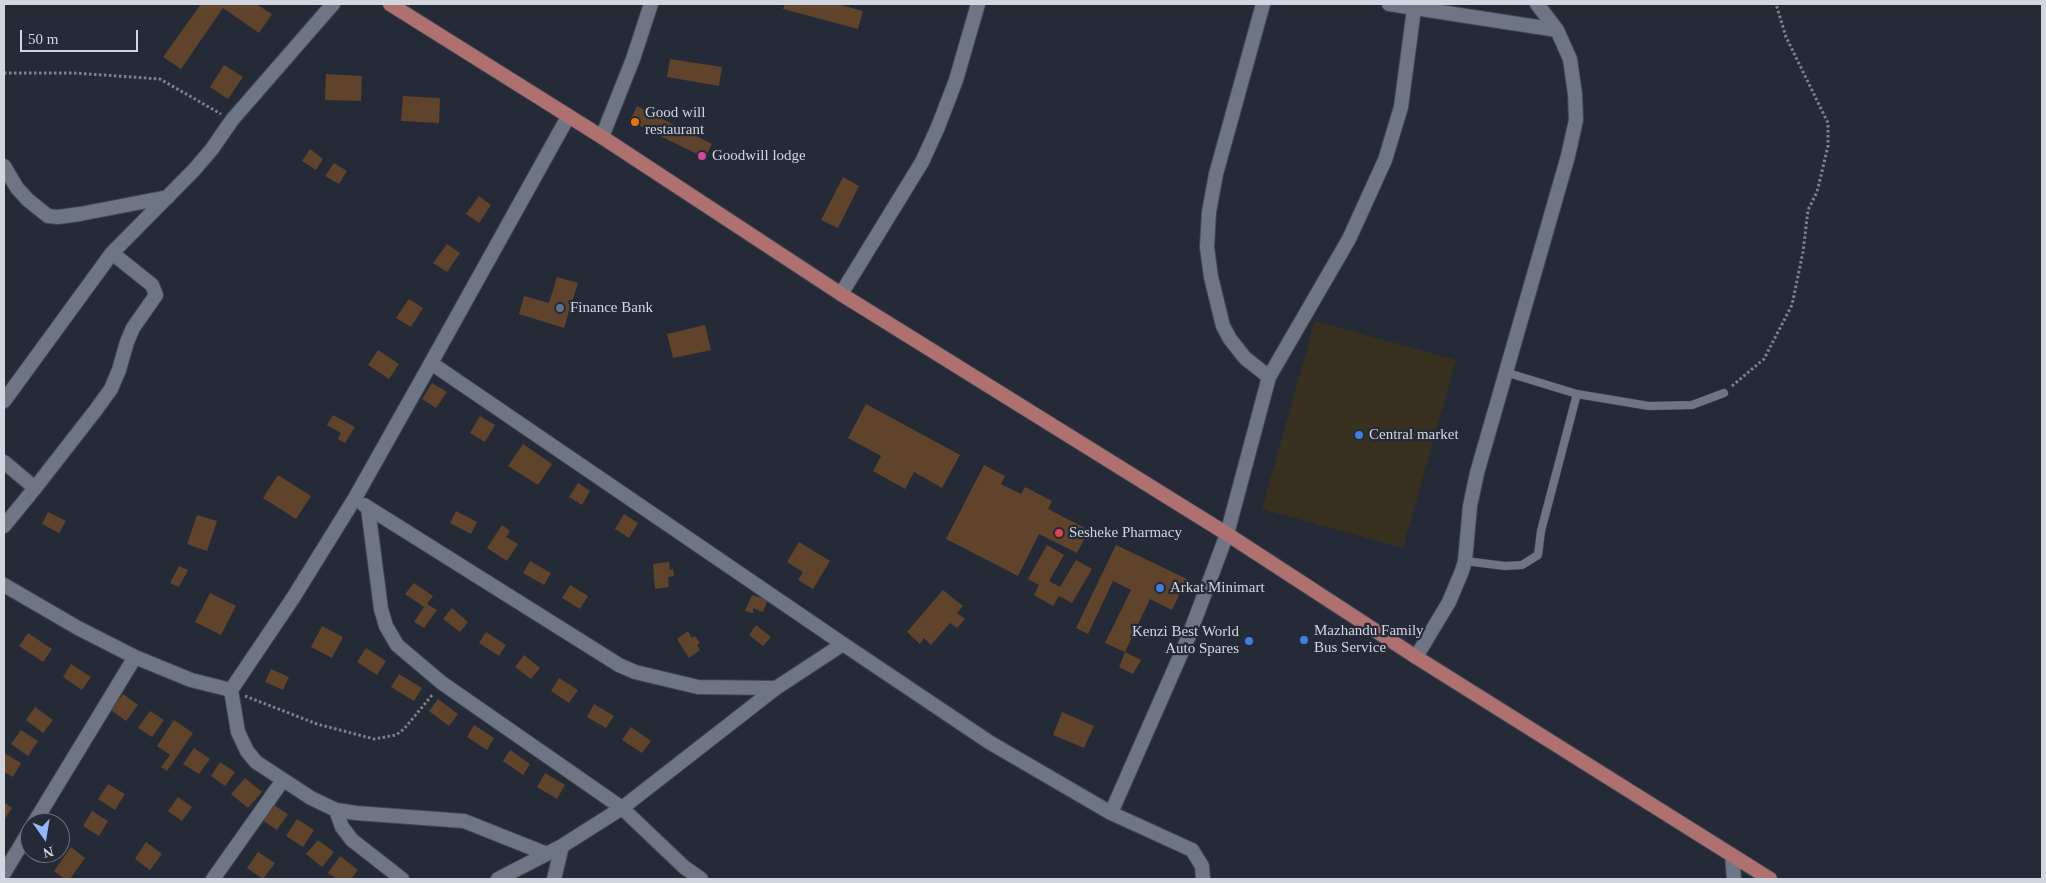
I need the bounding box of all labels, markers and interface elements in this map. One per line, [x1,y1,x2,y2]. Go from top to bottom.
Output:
scale bar [22,20,140,52]
text: 50 m [28,31,58,47]
place label: Good will restaurant [645,104,705,139]
marker: Good will restaurant [629,116,641,128]
place label: Goodwill lodge [712,147,806,165]
marker: Goodwill lodge [696,150,708,162]
place label: Finance Bank [570,299,653,317]
marker: Finance Bank [554,302,566,314]
place label: Central market [1369,426,1459,444]
marker: Central market [1353,429,1365,441]
place label: Sesheke Pharmacy [1069,524,1182,542]
marker: Sesheke Pharmacy [1053,527,1065,539]
place label: Arkat Minimart [1170,579,1265,597]
marker: Arkat Minimart [1154,582,1166,594]
place label: Mazhandu Family Bus Service [1314,622,1424,657]
place label: Kenzi Best World Auto Spares [1132,623,1239,658]
marker: Mazhandu Family Bus Service [1298,634,1310,646]
marker: Kenzi Best World Auto Spares [1243,635,1255,647]
north arrow [20,813,70,863]
text: N [42,844,55,861]

